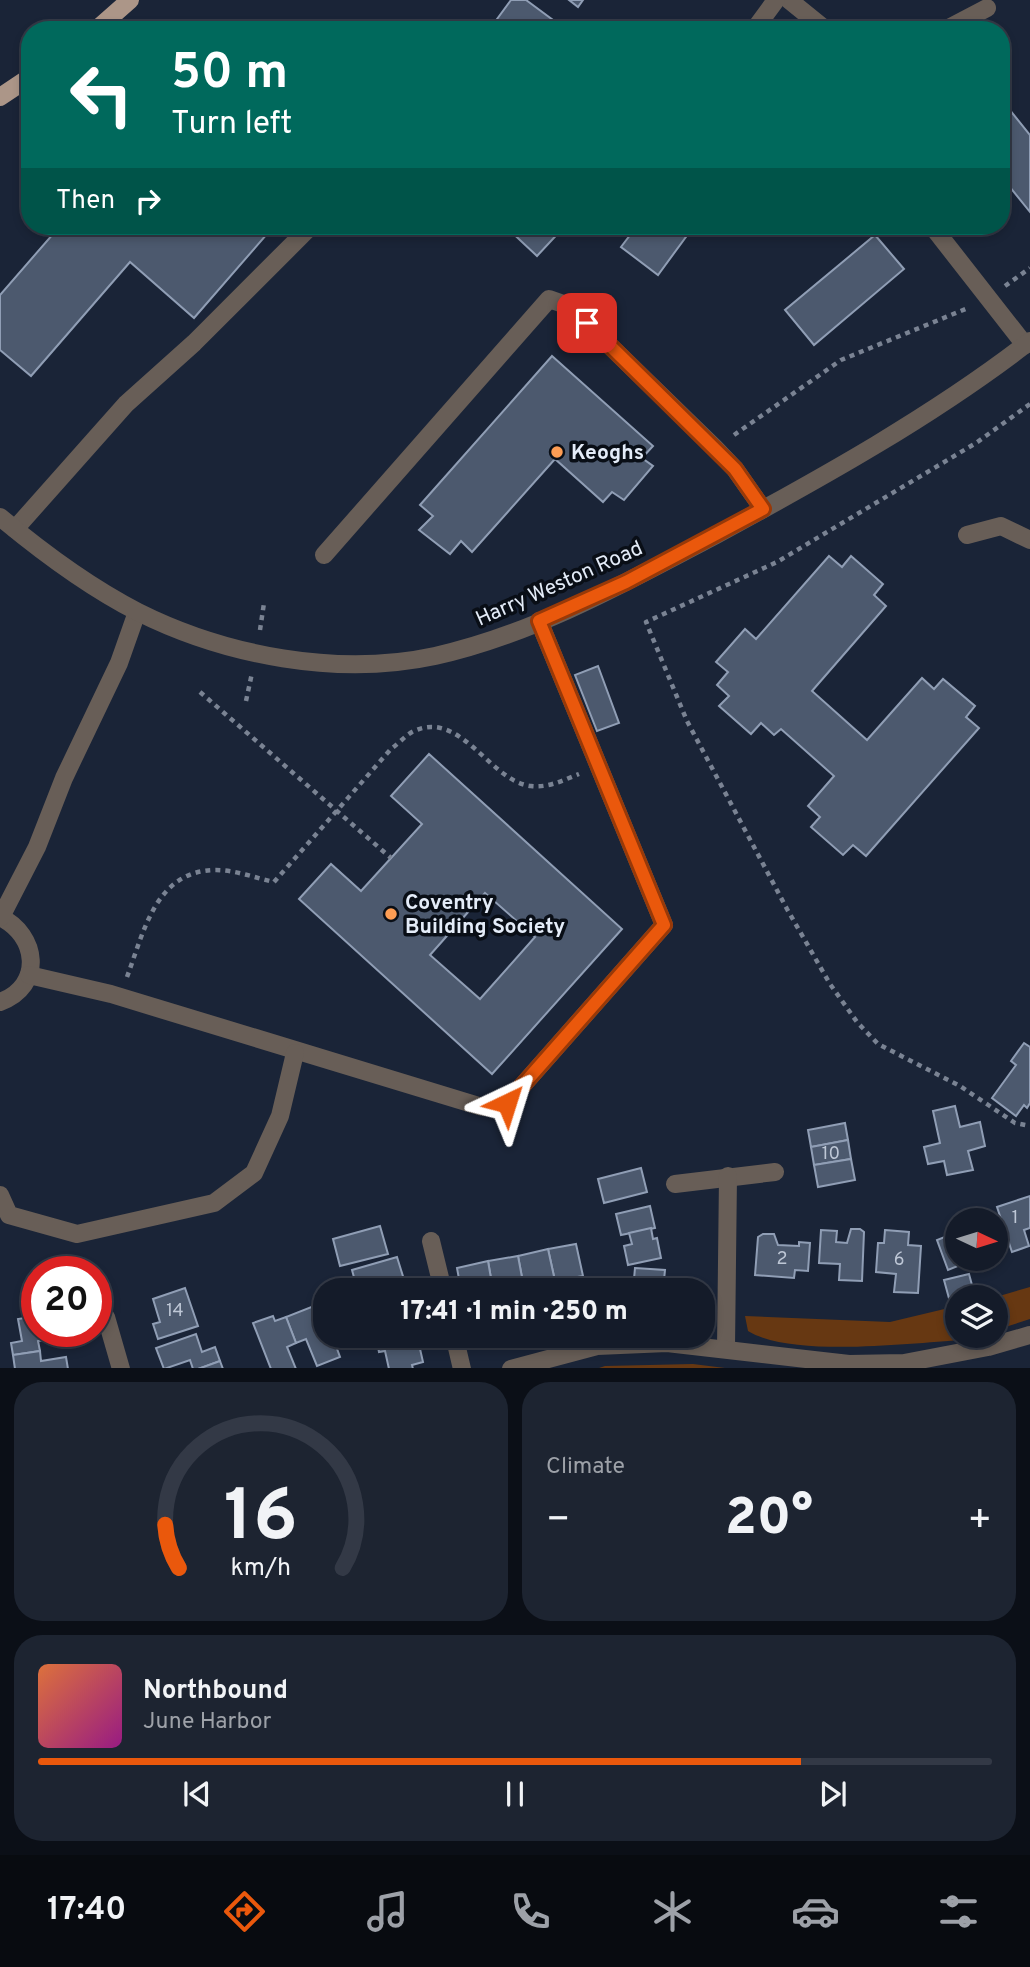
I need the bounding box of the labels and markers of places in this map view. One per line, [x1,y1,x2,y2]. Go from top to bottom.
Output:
pin [557,293,617,353]
place label: Keoghs [571,440,644,467]
marker: Keoghs [549,444,565,460]
place label: Coventry Building Society [405,890,565,941]
marker: Coventry Building Society [383,906,399,922]

